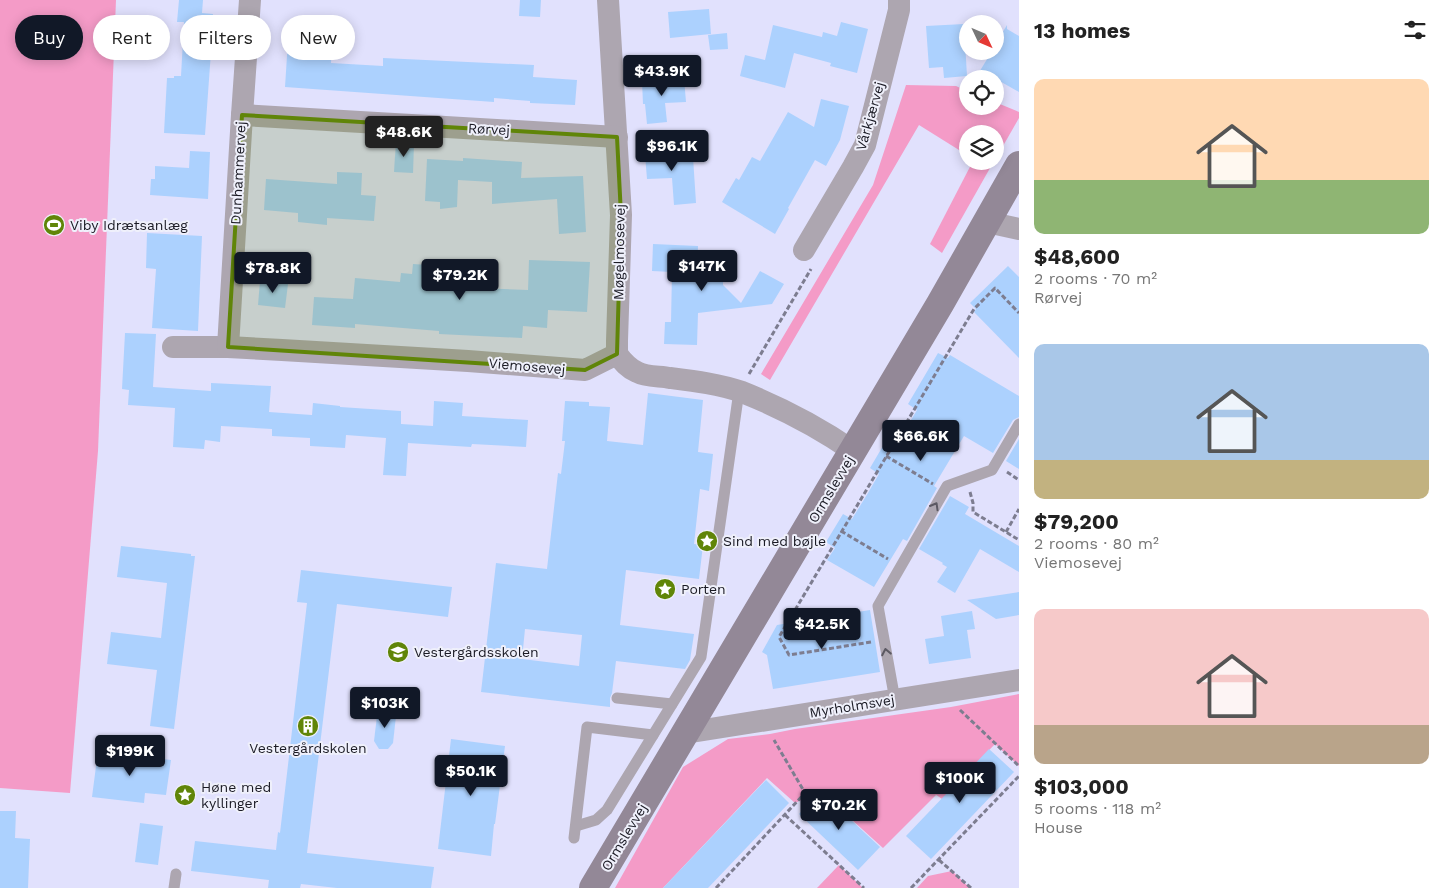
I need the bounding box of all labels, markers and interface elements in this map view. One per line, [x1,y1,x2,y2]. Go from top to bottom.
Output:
chip: Buy [15,15,83,60]
chip: Rent [93,15,170,60]
chip: Filters [180,15,271,60]
chip: New [281,15,355,60]
north arrow [959,15,1004,60]
map controls [959,15,1004,170]
icon: filters [1401,16,1429,44]
text: 13 homes [1034,18,1130,43]
pin: $43.9K [621,54,703,97]
text: $43.9K [634,61,690,80]
button: locate [959,70,1004,115]
street label: Vårkjærvej [853,80,887,152]
icon: home [1187,111,1277,201]
pin: $48.6K [363,116,445,158]
street label: Rørvej [467,120,511,138]
street label: Dunhammervej [227,121,249,225]
text: $48.6K [376,122,432,141]
button: layers [959,125,1004,170]
pin: $96.1K [631,130,713,172]
text: $96.1K [647,136,697,155]
street label: Møgelmosevej [610,204,628,300]
sports icon: Viby Idrætsanlæg [42,213,66,237]
place label: Viby Idrætsanlæg [70,217,188,233]
text: $48,600 [1034,244,1120,269]
pin: $147K [667,250,737,292]
pin: $78.8K [232,252,314,294]
text: $147K [678,256,726,275]
text: $78.8K [245,258,301,277]
pin: $79.2K [419,258,501,301]
text: $79.2K [432,265,488,284]
text: 2 rooms · 70 m² [1034,269,1157,288]
text: Rørvej [1034,288,1082,307]
street label: Viemosevej [488,355,566,377]
icon: home [1187,376,1277,466]
pin: $66.6K [880,420,962,462]
text: $66.6K [893,426,949,445]
street label: Ormslevvej [805,453,857,525]
one-way arrow [929,502,939,511]
text: $79,200 [1034,509,1119,534]
place icon: Sind med bøjle [695,529,719,553]
place label: Sind med bøjle [723,533,826,549]
text: 2 rooms · 80 m² [1034,534,1159,553]
text: Viemosevej [1034,553,1122,572]
place icon: Porten [653,577,677,601]
place label: Porten [681,581,726,597]
pin: $42.5K [781,608,863,650]
text: $42.5K [795,614,850,633]
school or university icon: Vestergårdsskolen [386,640,410,664]
icon: home [1187,641,1277,731]
place label: Vestergårdsskolen [414,644,539,660]
one-way arrow [881,647,892,656]
pin: $103K [350,686,420,729]
street label: Myrholmsvej [808,691,896,721]
text: $103K [361,693,409,712]
building icon: Vestergårdskolen [296,714,320,738]
pin: $199K [95,734,165,777]
place label: Vestergårdskolen [249,740,367,756]
text: $199K [106,741,154,760]
pin: $50.1K [430,754,512,797]
text: $50.1K [446,761,496,780]
pin: $100K [925,762,995,804]
text: $100K [936,768,984,787]
text: $103,000 [1034,774,1129,799]
place label: Høne med kyllinger [201,779,271,811]
place icon: Høne med kyllinger [173,783,197,807]
pin: $70.2K [798,788,880,831]
text: $70.2K [812,795,866,814]
text: 5 rooms · 118 m² [1034,799,1161,818]
street label: Ormslevvej [598,801,650,873]
text: House [1034,818,1083,837]

